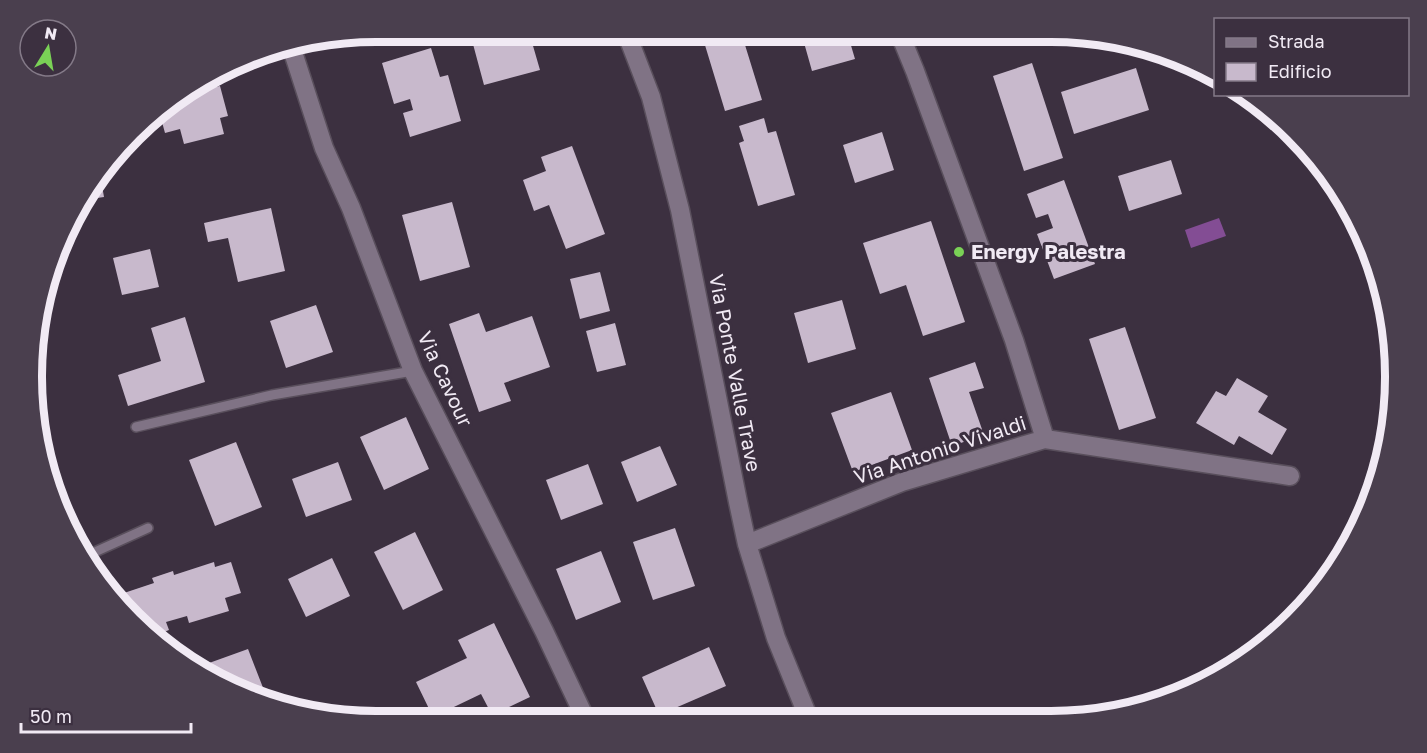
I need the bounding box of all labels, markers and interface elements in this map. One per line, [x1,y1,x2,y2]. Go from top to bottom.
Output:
north arrow [18,18,78,78]
legend [1214,18,1409,96]
text: N [43,22,59,44]
text: Strada [1268,30,1325,52]
text: Edificio [1268,60,1332,82]
place label: Energy Palestra [971,239,1126,263]
marker: Energy Palestra [952,245,966,259]
street label: Via Ponte Valle Trave [705,272,767,474]
street label: Via Cavour [413,327,478,430]
street label: Via Antonio Vivaldi [851,410,1029,488]
scale bar [21,696,190,734]
text: 50 m [30,705,72,727]

